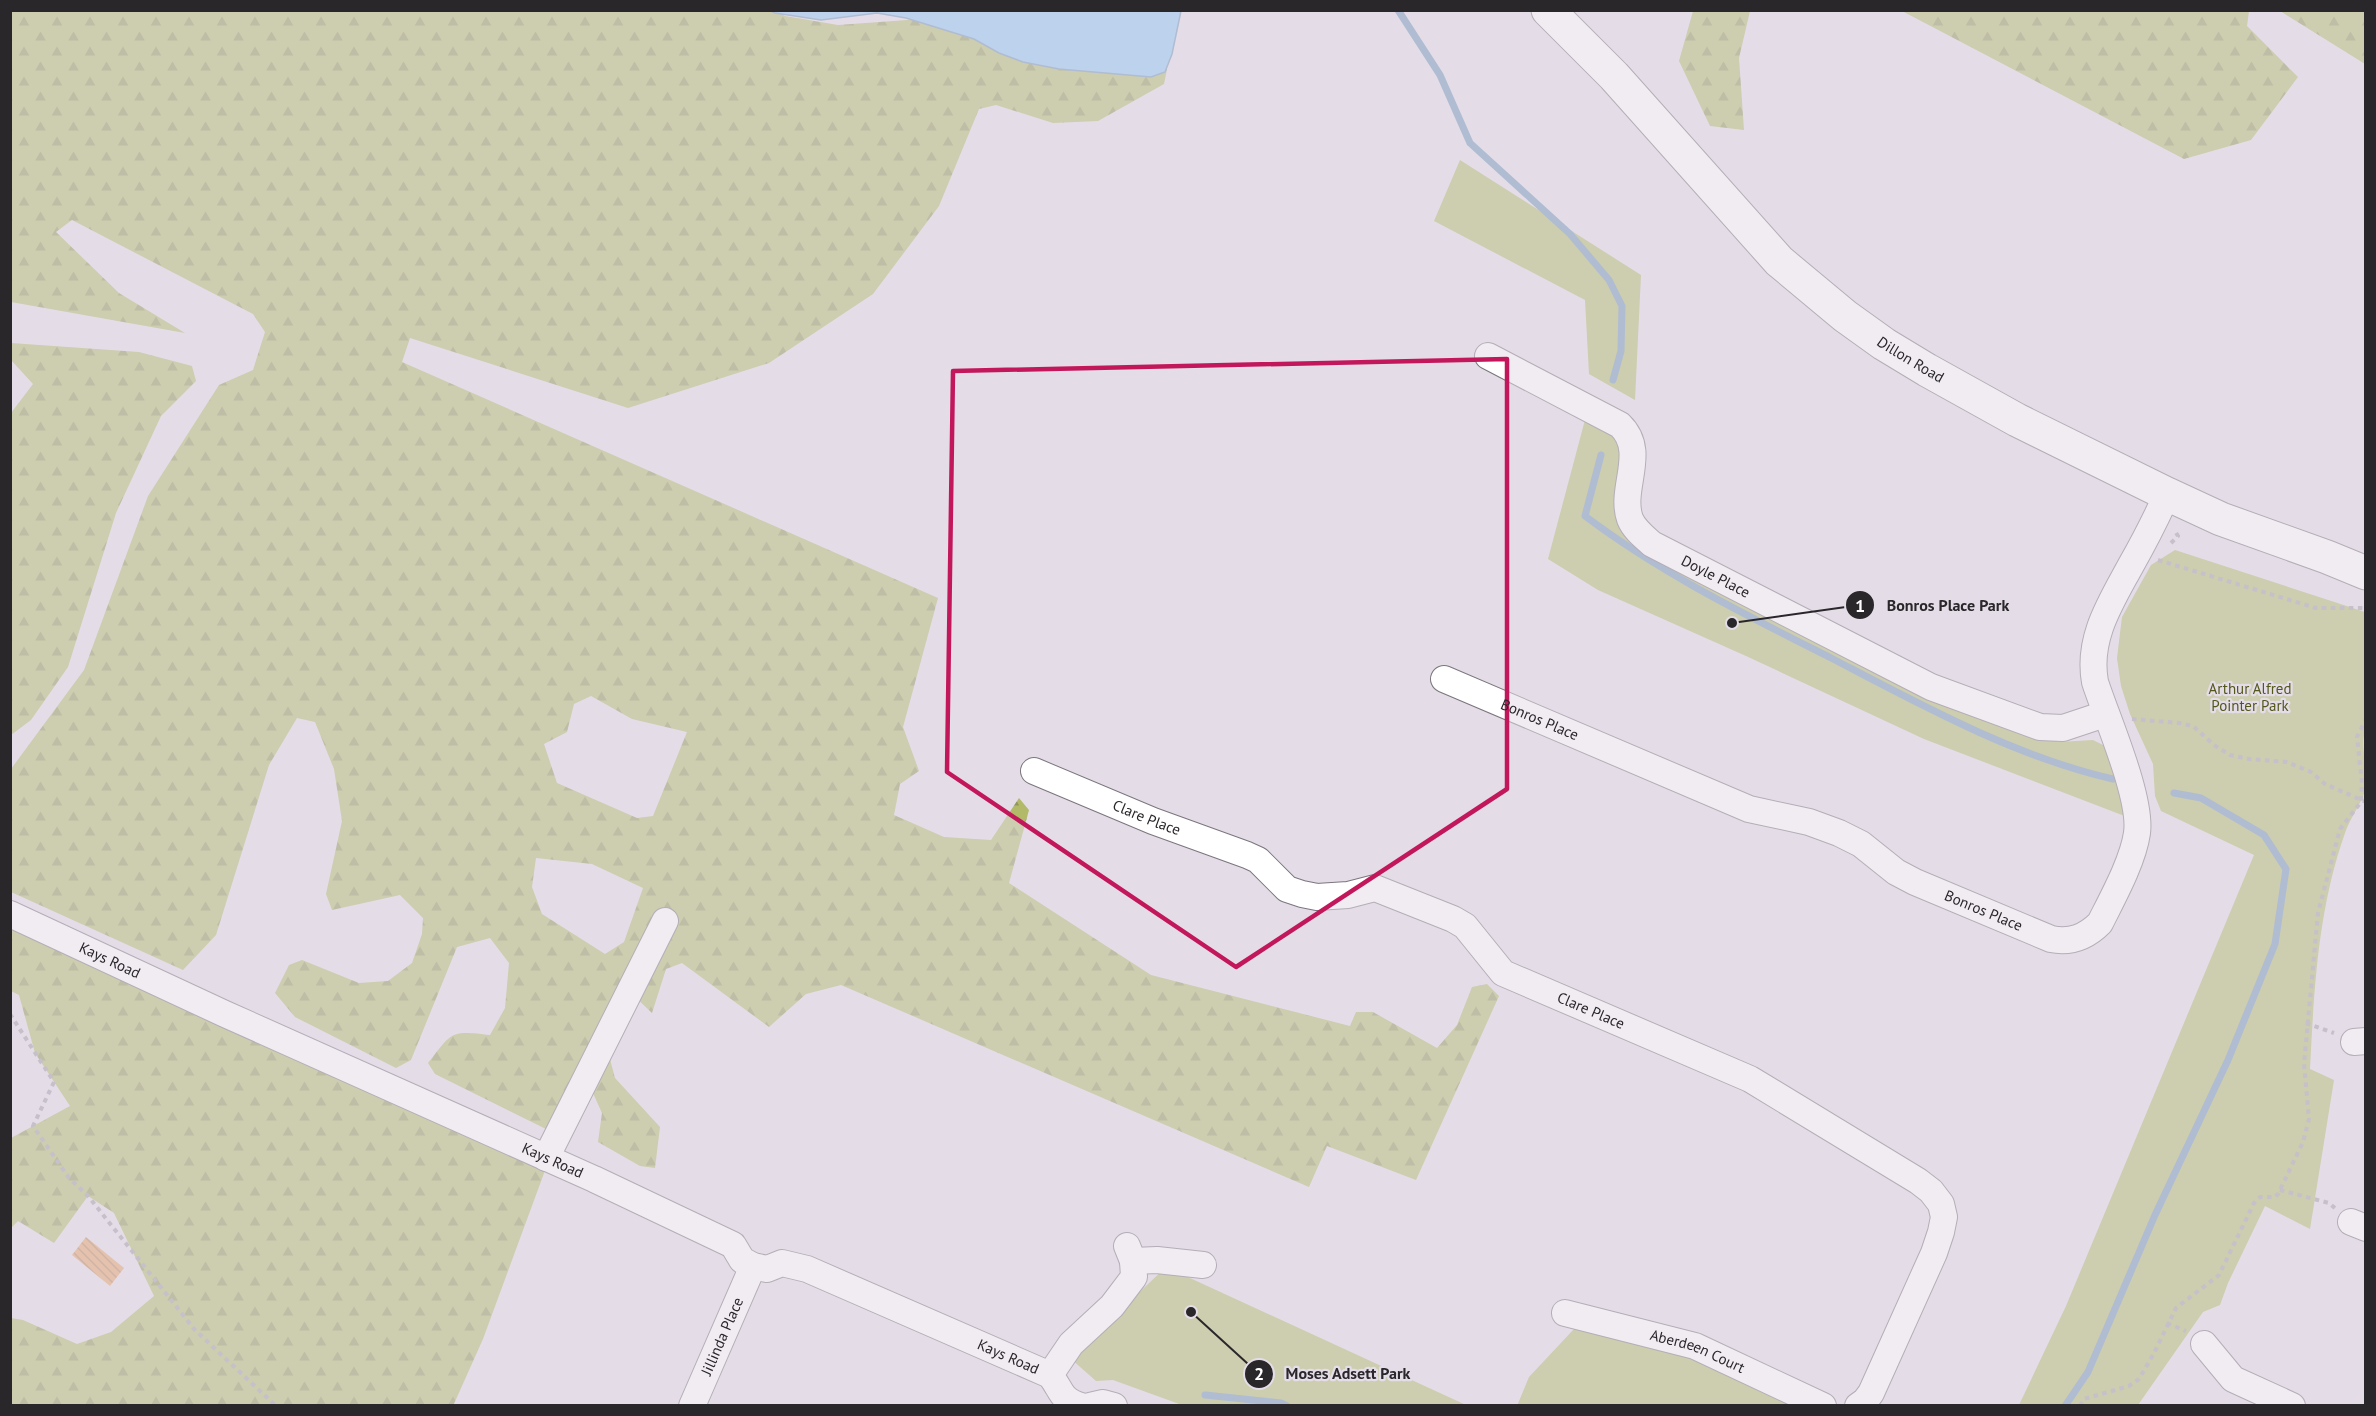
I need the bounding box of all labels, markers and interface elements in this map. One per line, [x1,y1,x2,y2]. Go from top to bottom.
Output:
street label: Dillon Road [1873,332,1948,387]
street label: Doyle Place [1678,551,1753,602]
callout: Bonros Place Park [1845,588,2022,622]
text: 1 [1855,594,1865,617]
text: Bonros Place Park [1887,595,2009,615]
park label: Arthur Alfred Pointer Park [2208,679,2292,715]
street label: Bonros Place [1498,694,1582,744]
street label: Clare Place [1110,795,1183,839]
street label: Bonros Place [1942,885,2026,935]
street label: Kays Road [76,938,144,982]
street label: Clare Place [1554,987,1628,1033]
street label: Kays Road [519,1138,587,1182]
street label: Jillinda Place [696,1294,747,1379]
street label: Aberdeen Court [1648,1325,1748,1377]
street label: Kays Road [975,1335,1042,1378]
callout: Moses Adsett Park [1244,1357,1423,1391]
text: 2 [1254,1362,1264,1385]
text: Moses Adsett Park [1286,1363,1411,1383]

